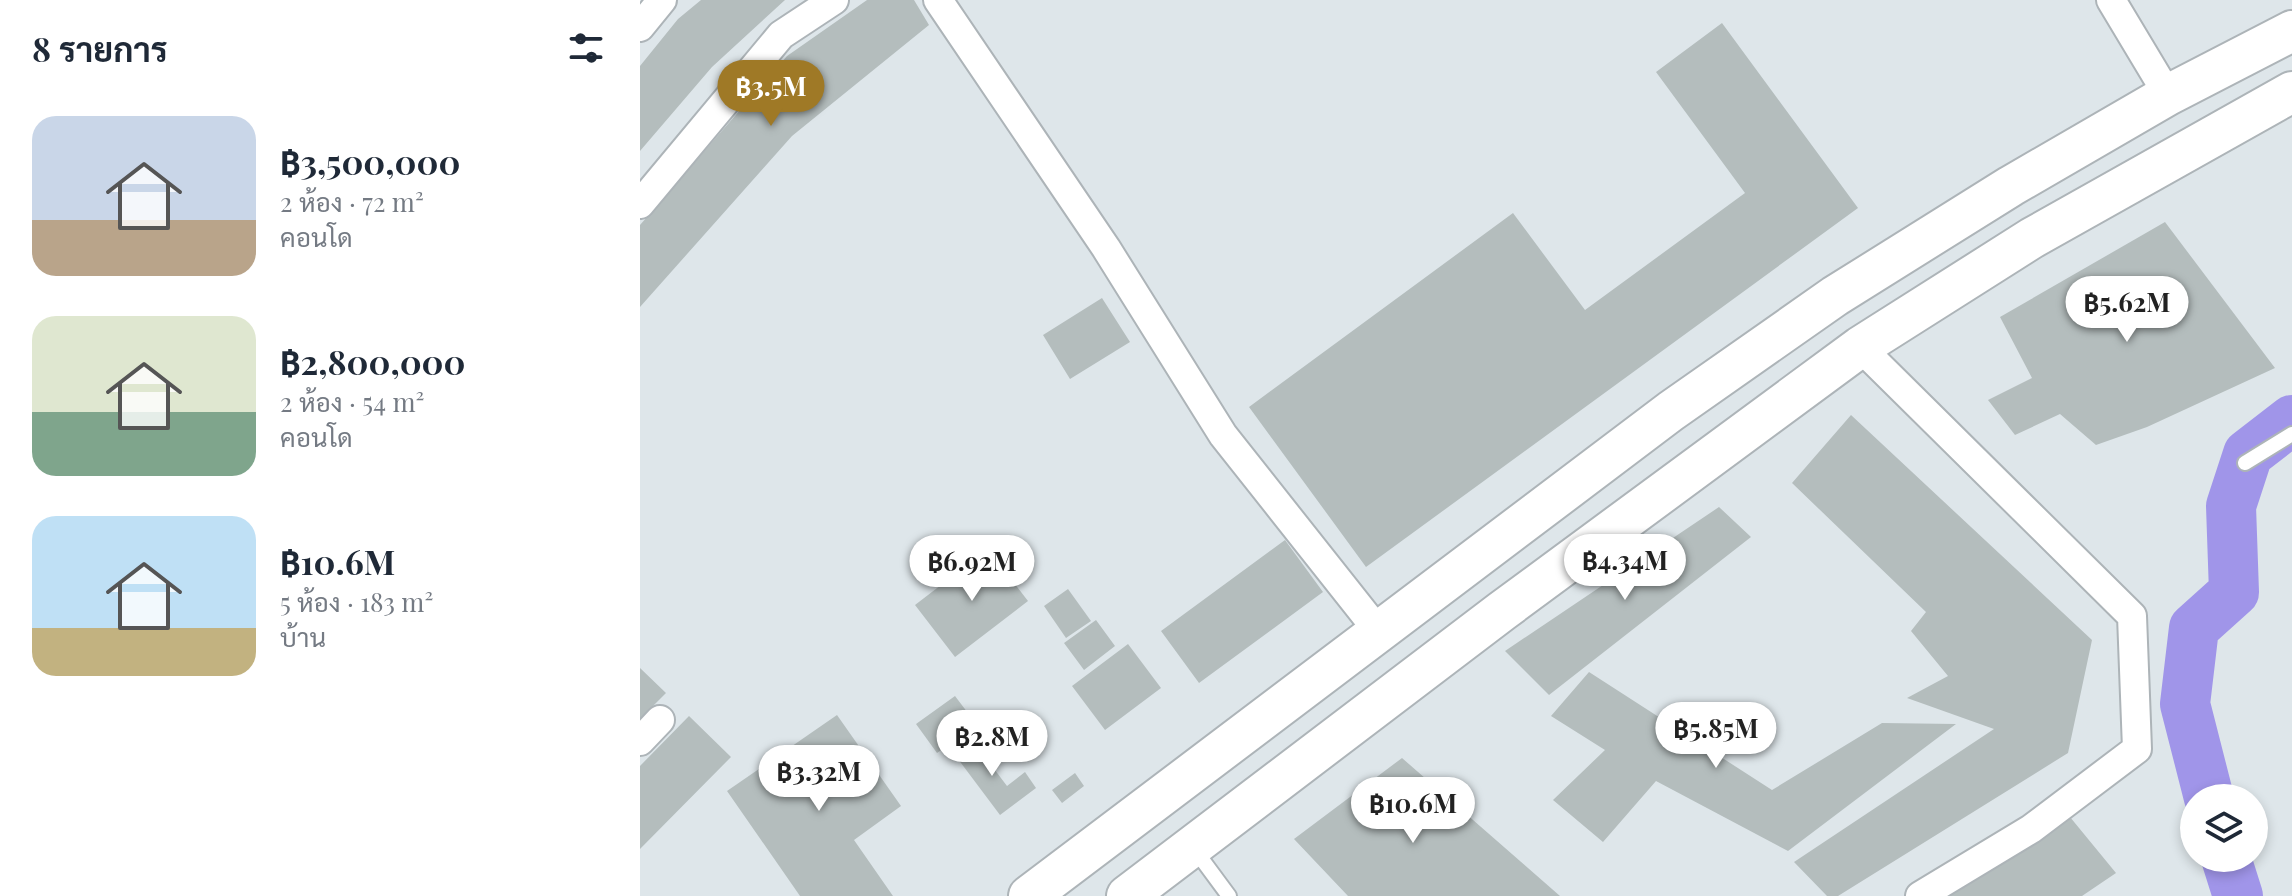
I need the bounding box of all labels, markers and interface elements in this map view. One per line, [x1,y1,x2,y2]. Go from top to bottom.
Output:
text: 8 รายการ [32,25,168,71]
icon: filters [564,26,608,70]
pin: ฿3.5M [715,60,827,128]
text: ฿3.5M [735,68,807,103]
text: ฿3,500,000 [280,138,460,184]
icon: home [96,148,192,244]
text: 2 ห้อง · 72 m² [280,184,424,219]
text: คอนโด [280,219,353,254]
pin: ฿5.62M [2062,276,2192,344]
text: ฿5.62M [2084,284,2170,319]
text: ฿2,800,000 [280,338,465,384]
icon: home [96,348,192,444]
text: 2 ห้อง · 54 m² [280,384,424,419]
text: คอนโด [280,419,353,454]
pin: ฿4.34M [1560,534,1690,602]
pin: ฿6.92M [907,535,1037,603]
text: ฿10.6M [280,538,395,584]
text: ฿4.34M [1582,542,1668,577]
text: ฿6.92M [927,543,1017,578]
icon: home [96,548,192,644]
text: 5 ห้อง · 183 m² [280,584,433,619]
text: บ้าน [280,619,326,654]
pin: ฿5.85M [1651,702,1781,770]
pin: ฿2.8M [936,710,1048,778]
text: ฿5.85M [1673,710,1759,745]
text: ฿2.8M [955,718,1029,753]
pin: ฿3.32M [754,745,884,813]
text: ฿3.32M [777,753,861,788]
pin: ฿10.6M [1348,777,1478,845]
map controls [2180,784,2268,872]
button: layers [2180,784,2268,872]
text: ฿10.6M [1369,785,1457,820]

